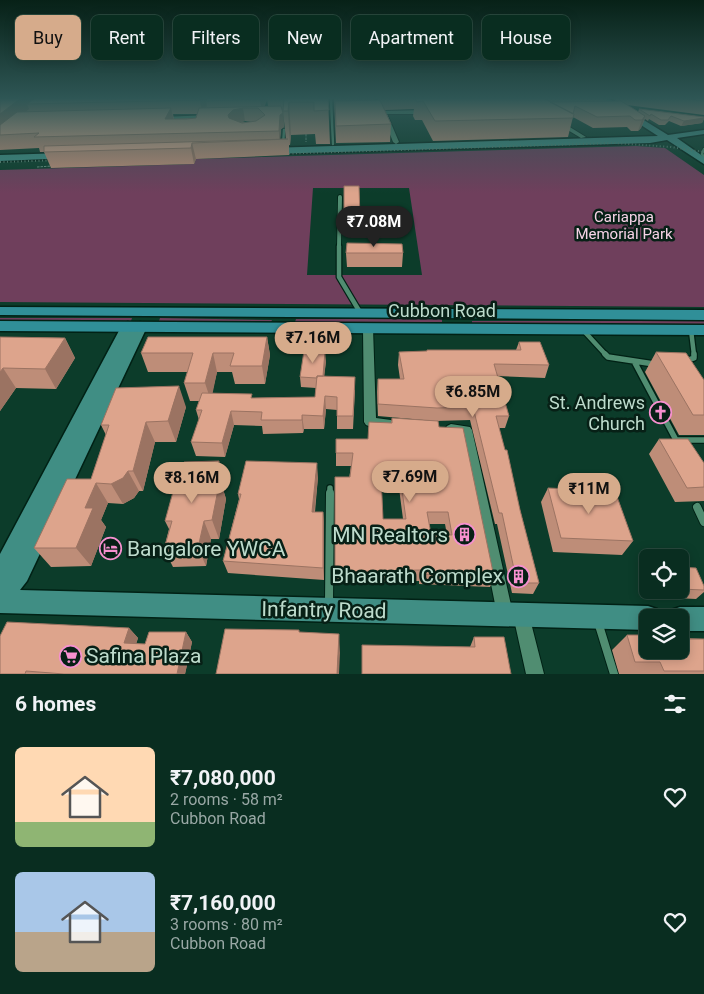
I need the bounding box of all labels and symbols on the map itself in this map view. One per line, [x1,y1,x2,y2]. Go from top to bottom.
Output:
pin: ₹7.08M [333,206,415,248]
park label: Cariappa Memorial Park [575,208,673,243]
street label: Cubbon Road [388,300,496,321]
pin: ₹7.16M [272,322,354,364]
pin: ₹6.85M [432,376,514,418]
place label: St. Andrews Church [549,392,645,434]
church icon: St. Andrews Church [649,400,673,424]
pin: ₹7.69M [369,460,451,503]
pin: ₹8.16M [151,462,233,504]
pin: ₹11M [559,472,619,515]
place label: MN Realtors [332,523,448,547]
building icon: MN Realtors [452,523,476,547]
hotel icon: Bangalore YWCA [99,537,123,561]
place label: Bangalore YWCA [127,537,286,561]
place label: Bhaarath Complex [331,564,503,588]
building icon: Bhaarath Complex [507,564,531,588]
street label: Infantry Road [261,597,387,623]
supermarket icon: Safina Plaza [58,644,82,668]
place label: Safina Plaza [86,644,201,668]

